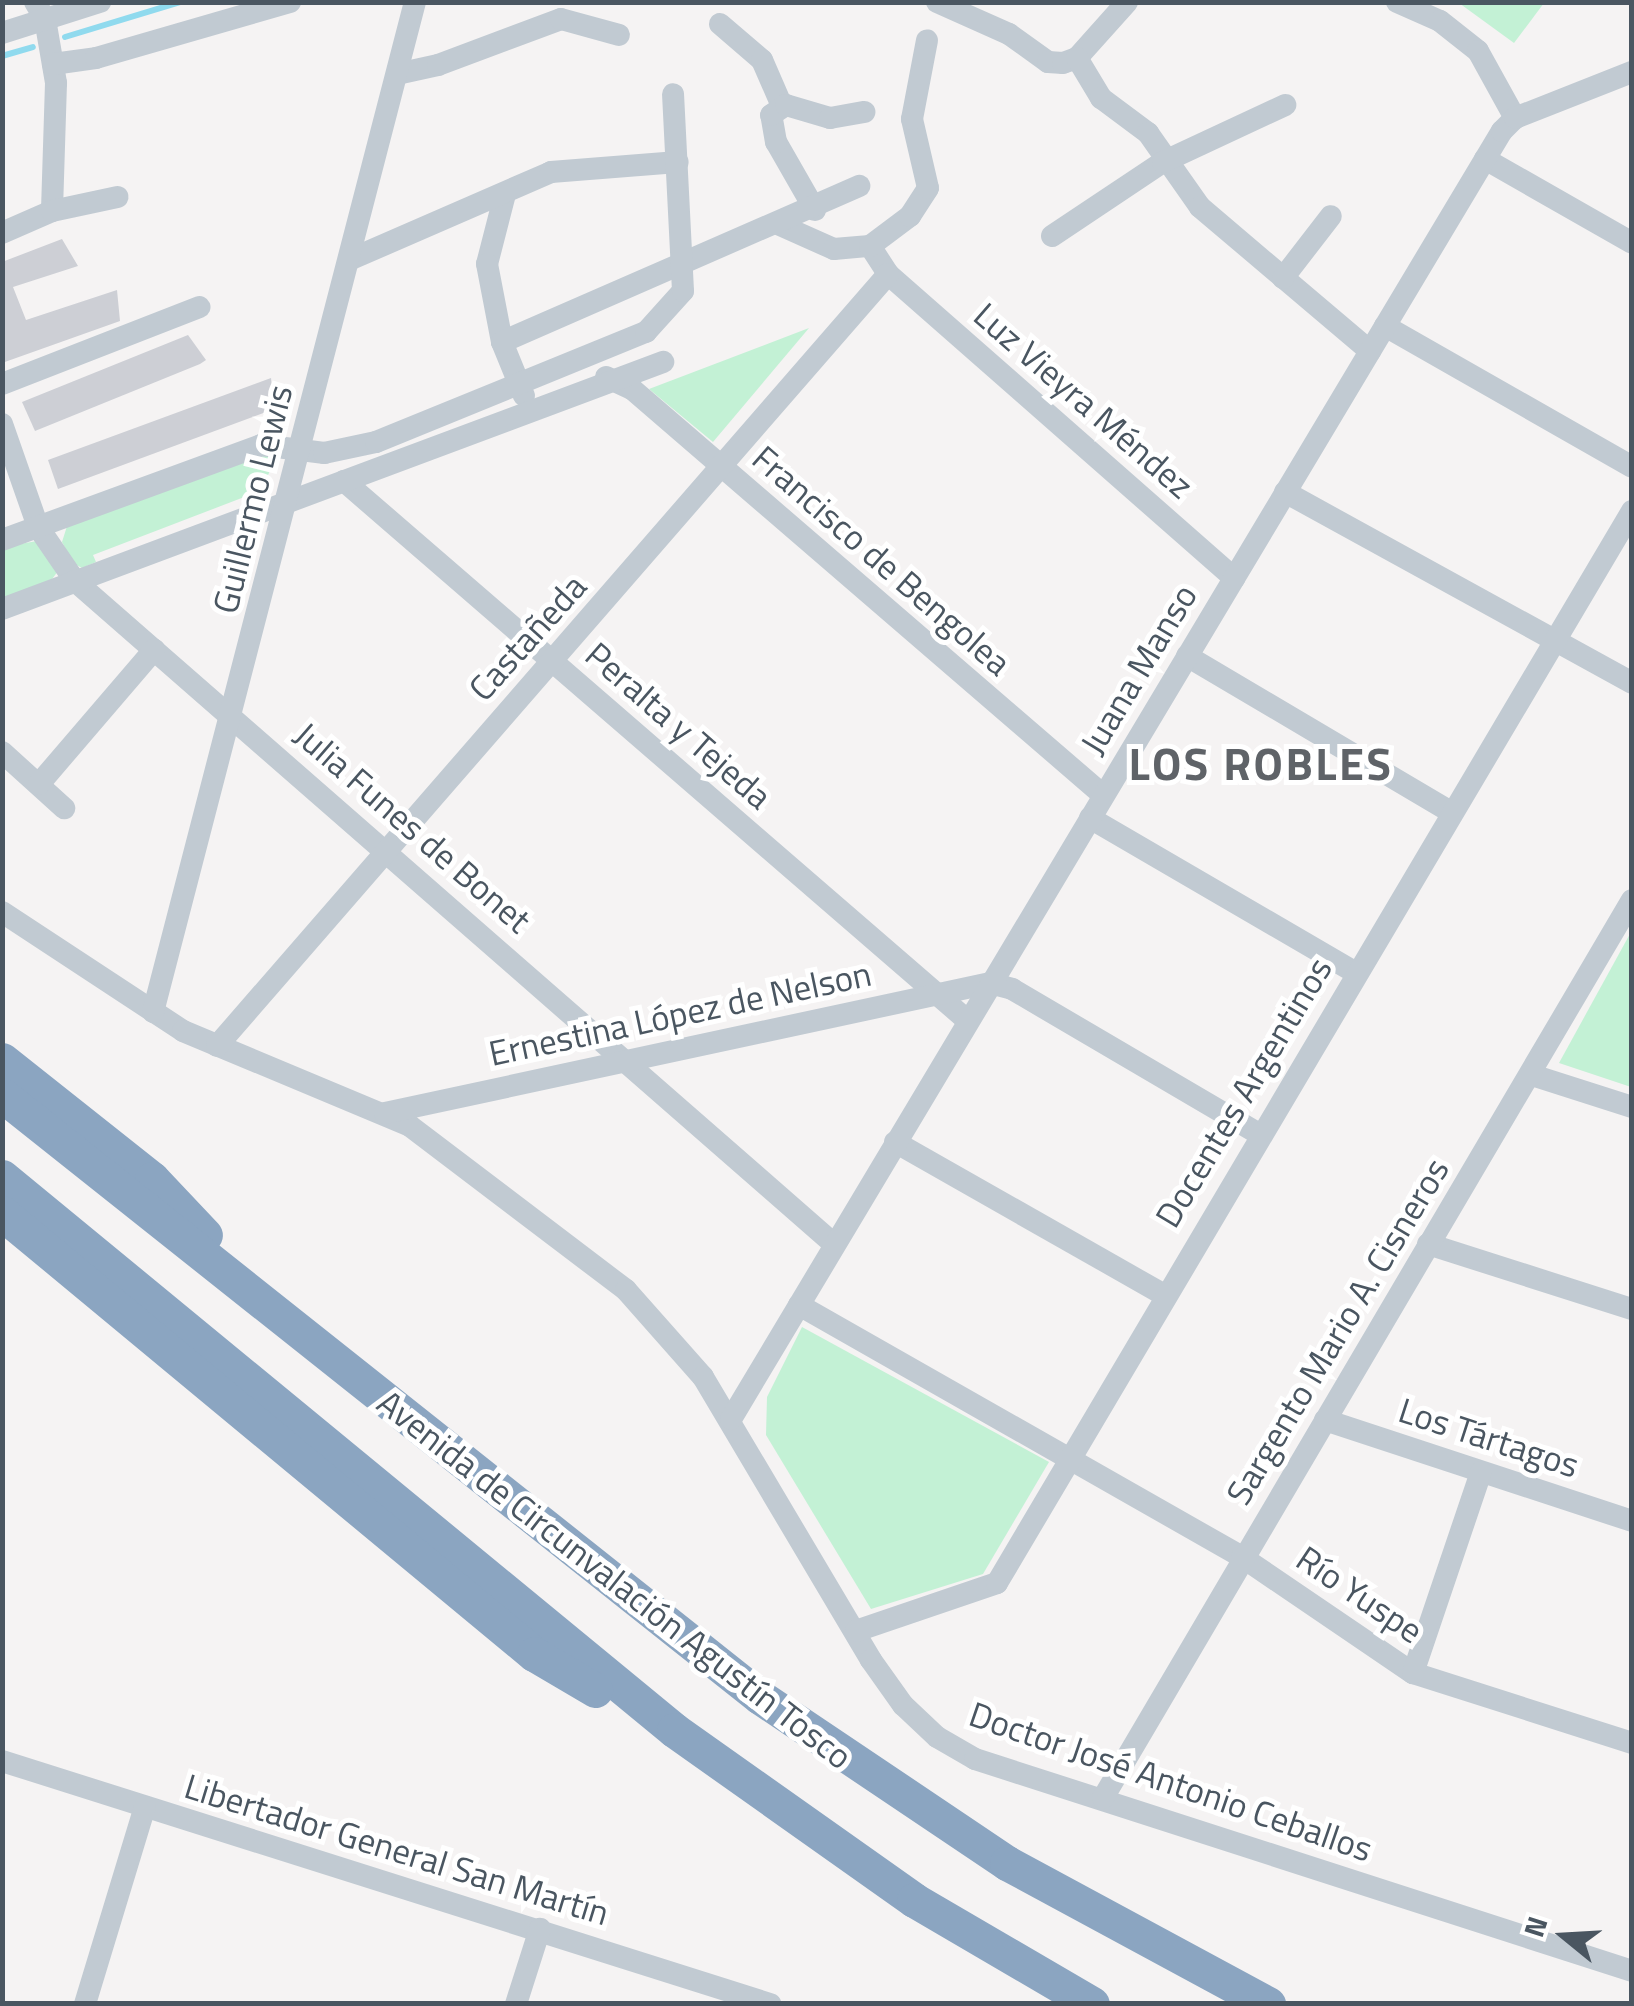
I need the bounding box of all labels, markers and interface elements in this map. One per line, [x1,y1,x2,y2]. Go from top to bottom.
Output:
street label: Luz Vieyra Méndez [966,294,1202,506]
street label: Guillermo Lewis [203,380,301,618]
street label: Francisco de Bengolea [744,436,1020,684]
street label: Castañeda [459,565,595,709]
street label: Juana Manso [1071,576,1205,762]
street label: Peralta y Tejeda [578,633,780,817]
street label: Julia Funes de Bonet [286,713,540,941]
district label: LOS ROBLES [1129,737,1393,791]
street label: Docentes Argentinos [1146,950,1340,1234]
street label: Ernestina López de Nelson [485,952,875,1074]
street label: Sargento Mario A. Cisneros [1217,1150,1457,1512]
street label: Avenida de Circunvalación Agustín Tosco [369,1381,861,1777]
street label: Los Tártagos [1394,1388,1584,1486]
street label: Río Yuspe [1289,1537,1431,1651]
street label: Doctor José Antonio Ceballos [964,1692,1378,1870]
street label: Libertador General San Martín [180,1764,614,1934]
north arrow [1514,1886,1614,1986]
text: N [1512,1911,1558,1942]

